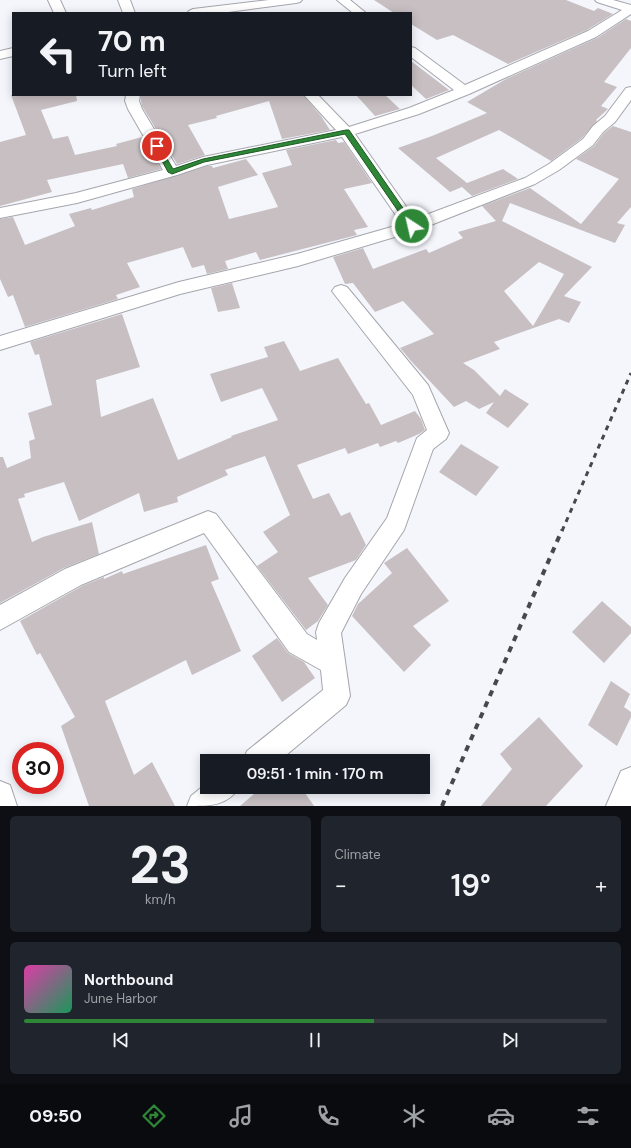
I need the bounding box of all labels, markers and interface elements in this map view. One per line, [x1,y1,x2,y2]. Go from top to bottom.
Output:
text: 70 m [98,23,166,60]
icon: left [32,28,84,80]
text: Turn left [98,59,167,83]
pin [140,129,174,163]
icon: arrive [146,135,168,157]
position arrow [391,205,433,247]
speed limit sign: 30 [12,742,64,794]
text: 09:51 · 1 min · 170 m [247,764,383,784]
text: 23 [130,831,191,899]
text: Climate [335,846,381,863]
text: 19° [451,866,491,905]
text: − [335,871,347,900]
text: + [595,871,607,900]
text: km/h [145,891,176,908]
text: Northbound [84,970,173,990]
text: June Harbor [84,990,158,1007]
icon: previous [110,1029,132,1051]
icon: pause [304,1029,326,1051]
icon: next [499,1029,521,1051]
icon: directions [140,1102,168,1130]
icon: music [227,1102,255,1130]
icon: phone [314,1102,342,1130]
icon: climate [400,1102,428,1130]
icon: car [487,1102,515,1130]
icon: filters [574,1102,602,1130]
text: 09:50 [29,1104,82,1128]

